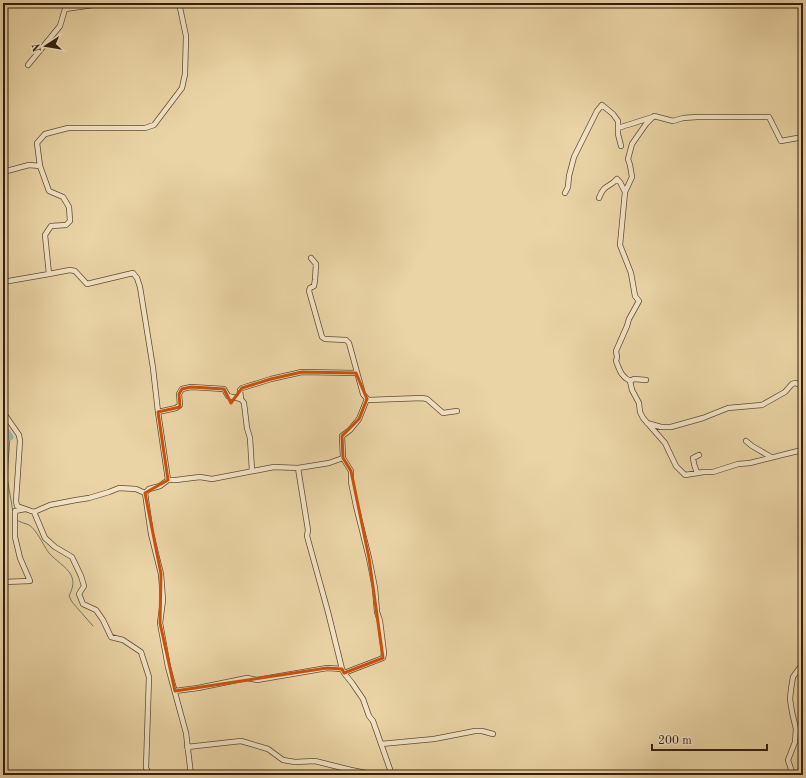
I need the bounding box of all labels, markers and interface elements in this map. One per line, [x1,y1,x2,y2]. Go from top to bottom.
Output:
north arrow [26,26,66,66]
text: N [31,42,44,53]
scale bar [652,726,767,752]
text: 200 m [658,735,692,747]

